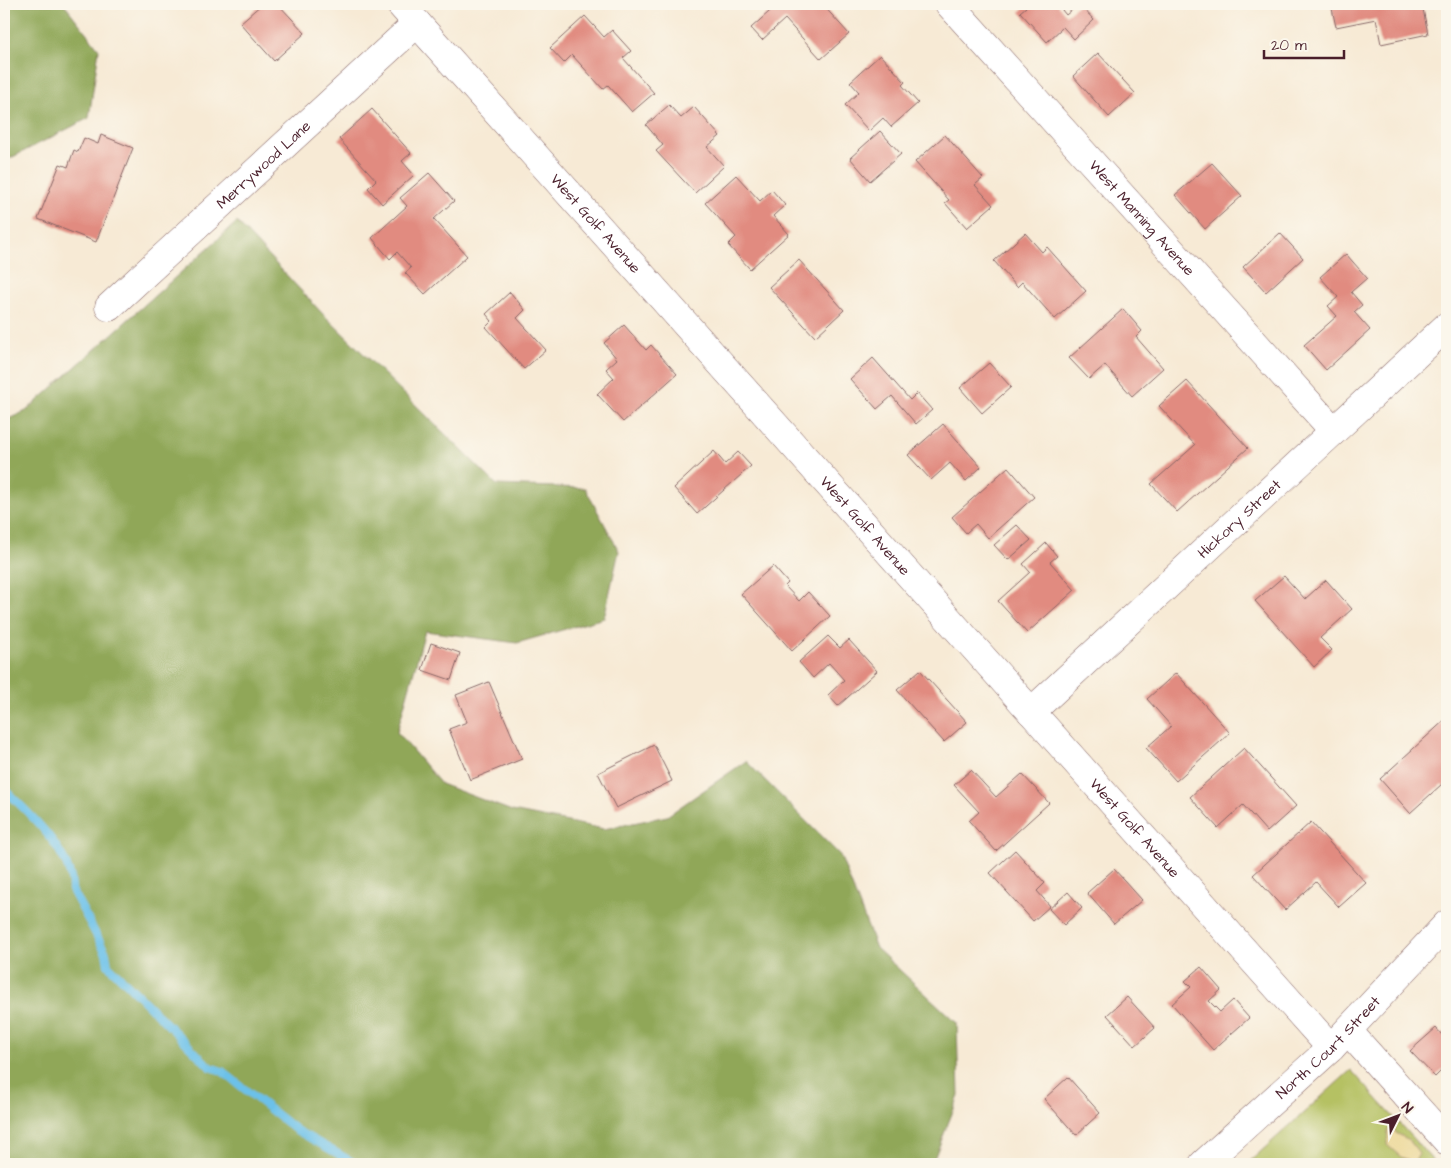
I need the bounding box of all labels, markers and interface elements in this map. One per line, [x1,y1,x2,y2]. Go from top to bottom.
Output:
scale bar [1264,28,1344,60]
text: 20 m [1271,35,1307,56]
street label: Merrywood Lane [212,116,315,214]
street label: West Manning Avenue [1084,155,1200,280]
street label: West Golf Avenue [546,169,646,278]
street label: West Golf Avenue [815,471,915,580]
street label: Hickory Street [1193,475,1286,563]
street label: West Golf Avenue [1085,774,1185,882]
street label: North Court Street [1271,991,1385,1104]
north arrow [1374,1090,1424,1140]
text: N [1397,1098,1417,1118]

